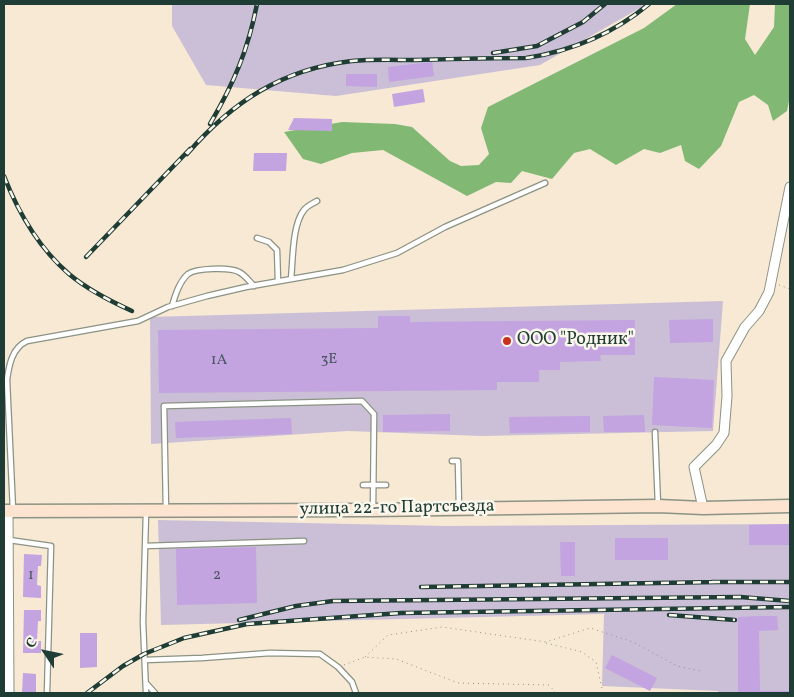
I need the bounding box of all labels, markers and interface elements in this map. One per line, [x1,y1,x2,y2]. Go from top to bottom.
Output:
place label: ООО "Родник" [517,330,634,352]
marker: ООО "Родник" [501,335,513,347]
house number: 3Е [321,351,337,369]
house number: 1А [211,352,227,370]
street label: улица 22-го Партсъезда [299,496,495,522]
house number: 1 [28,567,34,585]
house number: 2 [213,567,221,585]
north arrow [20,627,70,677]
text: С [22,634,43,652]

